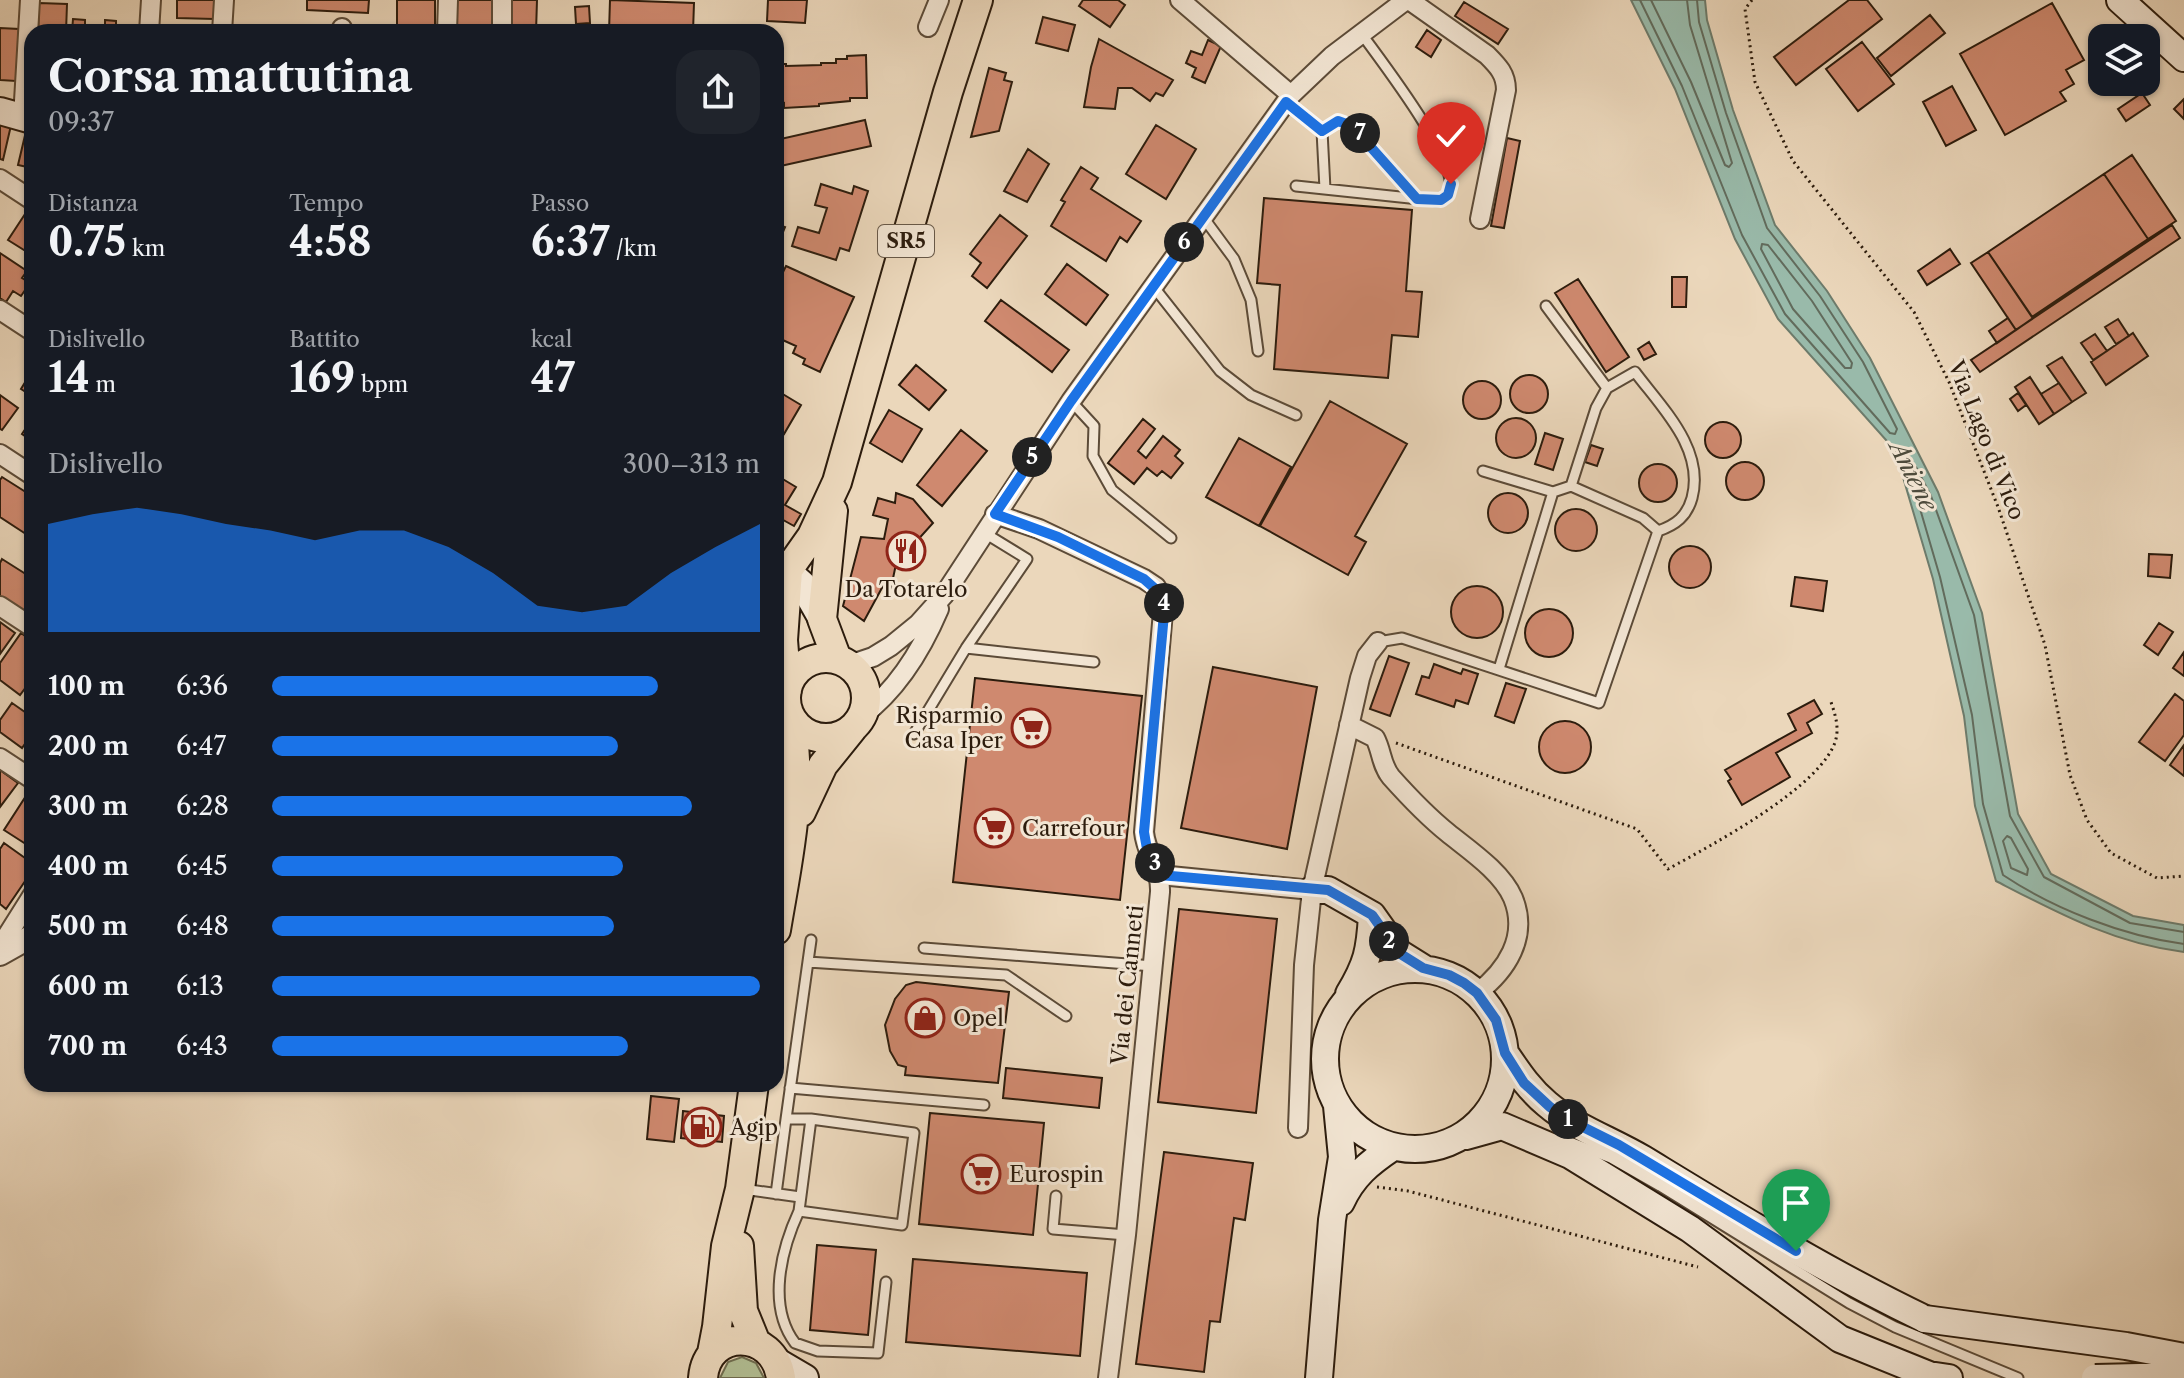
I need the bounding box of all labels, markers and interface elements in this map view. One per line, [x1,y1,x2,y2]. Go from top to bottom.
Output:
map controls [2088,24,2160,96]
button: layers [2088,24,2160,96]
text: Corsa mattutina [48,49,412,103]
button: share [676,50,760,134]
pin [1417,102,1485,184]
text: 09:37 [48,106,114,138]
pin: 7 [1340,113,1380,153]
icon: check [1429,114,1473,158]
text: 7 [1354,119,1366,146]
text: Distanza [48,190,138,217]
text: Tempo [289,190,364,217]
text: Passo [531,190,589,217]
text: 0.75 [48,217,126,266]
text: 4:58 [289,217,372,266]
text: 6:37 [531,217,610,266]
pin: 6 [1164,222,1204,262]
road number: SR5 [878,225,934,257]
text: 6 [1177,228,1191,255]
text: km [126,235,165,262]
text: /km [610,235,657,262]
text: Dislivello [48,326,145,353]
text: Battito [289,326,360,353]
text: kcal [531,326,572,353]
text: 14 [48,353,90,402]
text: 169 [289,353,355,402]
text: 47 [531,353,575,402]
street label: Via Lago di Vico [1942,356,2031,524]
text: m [90,371,116,398]
text: bpm [355,371,408,398]
water label: Aniene [1882,432,1944,517]
pin: 5 [1012,437,1052,477]
text: 5 [1026,443,1038,470]
text: Dislivello [48,448,163,480]
text: 300–313 m [623,448,760,480]
restaurant icon: Da Totarelo [885,530,927,572]
place label: Da Totarelo [845,576,968,603]
pin: 4 [1144,583,1184,623]
text: 4 [1157,589,1171,616]
text: 100 m [48,670,125,702]
text: 6:36 [176,670,228,702]
place label: Risparmio Casa Iper [896,702,1003,754]
supermarket icon: Risparmio Casa Iper [1010,707,1052,749]
text: 200 m [48,730,129,762]
text: 6:47 [176,730,226,762]
text: 300 m [48,790,128,822]
text: 6:28 [176,790,229,822]
supermarket icon: Carrefour [973,807,1015,849]
place label: Carrefour [1022,815,1125,842]
pin: 3 [1135,843,1175,883]
text: 3 [1149,849,1161,876]
text: 400 m [48,850,129,882]
text: 6:45 [176,850,228,882]
street label: Via dei Canneti [1106,903,1149,1067]
text: 500 m [48,910,128,942]
text: 6:48 [176,910,229,942]
pin: 2 [1369,921,1409,961]
text: 2 [1383,927,1396,954]
text: 600 m [48,970,129,1002]
text: 6:13 [176,970,224,1002]
shop icon: Opel [904,997,946,1039]
place label: Opel [953,1005,1004,1032]
text: 700 m [48,1030,127,1062]
text: 6:43 [176,1030,228,1062]
pin: 1 [1548,1099,1588,1139]
text: 1 [1563,1105,1573,1132]
fuel station icon: Agip [681,1106,723,1148]
place label: Agip [729,1114,778,1141]
supermarket icon: Eurospin [960,1153,1002,1195]
place label: Eurospin [1009,1161,1104,1188]
pin [1762,1169,1830,1251]
icon: arrive [1774,1181,1818,1225]

